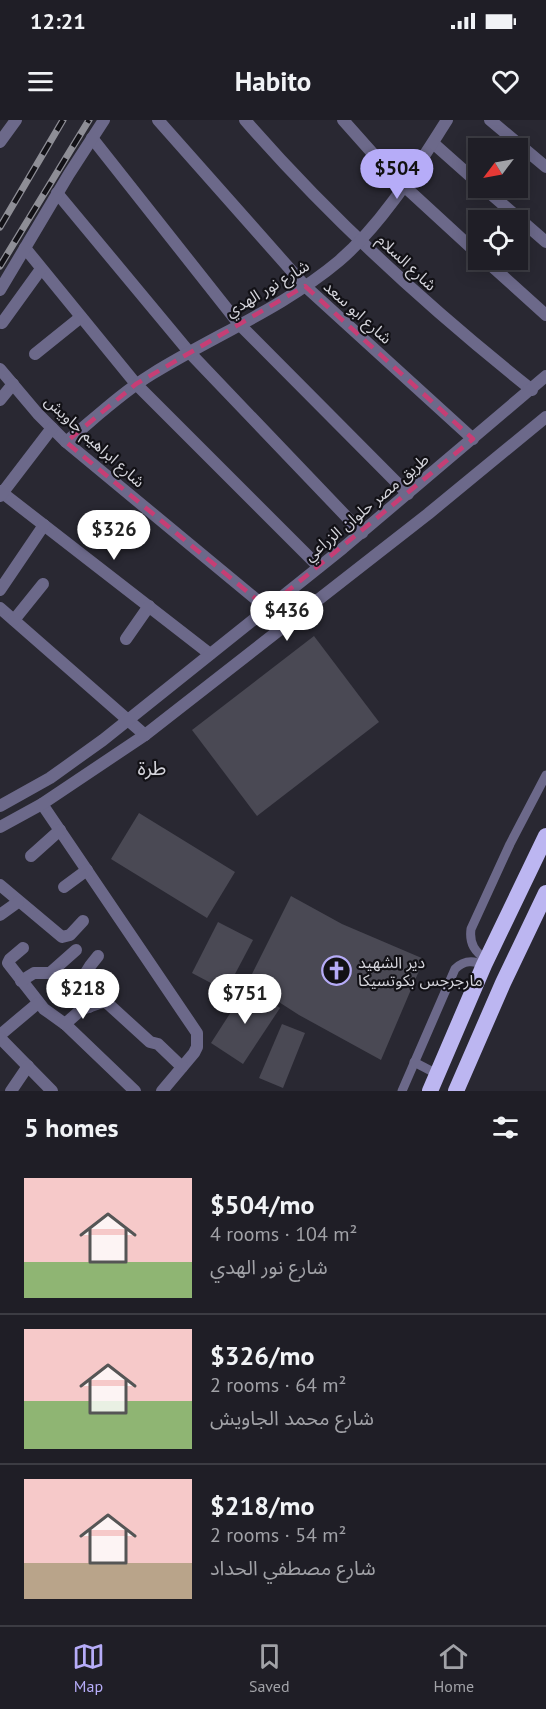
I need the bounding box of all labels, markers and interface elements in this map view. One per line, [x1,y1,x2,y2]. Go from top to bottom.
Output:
text: 12:21 [30,7,86,35]
text: Habito [235,64,311,98]
icon: menu [24,65,57,98]
icon: heart [489,65,522,98]
north arrow [468,138,528,198]
map controls [468,138,528,270]
pin: $504 [361,149,433,200]
text: $504 [374,155,420,181]
button: locate [468,210,528,270]
street label: شارع السلام [371,229,441,297]
street label: شارع نور الهدي [221,255,314,323]
street label: شارع ابو سعد [318,276,396,350]
street label: شارع ابراهيم جاويش [39,391,149,494]
street label: طريق مصر حلوان الزراعي [299,449,434,567]
pin: $326 [78,510,150,561]
text: $326 [91,516,137,542]
pin: $436 [251,591,323,642]
text: $436 [264,597,310,623]
district label: طرة [138,755,166,781]
place label: دير الشهيد مارجرجس بكوتسيكا [358,952,483,990]
church icon: دير الشهيد مارجرجس بكوتسيكا [321,955,353,987]
pin: $218 [47,969,119,1020]
pin: $751 [209,974,281,1025]
text: $218 [60,975,106,1001]
text: $751 [222,980,268,1006]
text: 5 homes [24,1111,119,1144]
icon: filters [489,1111,522,1144]
text: $504/mo [210,1188,314,1221]
icon: home [72,1202,144,1274]
text: 4 rooms · 104 m² [210,1221,357,1247]
text: شارع نور الهدي [210,1254,328,1280]
text: $326/mo [210,1339,314,1372]
icon: home [72,1353,144,1425]
text: 2 rooms · 64 m² [210,1372,346,1398]
text: شارع محمد الجاويش [210,1405,374,1431]
text: $218/mo [210,1489,314,1522]
icon: home [72,1503,144,1575]
text: 2 rooms · 54 m² [210,1522,346,1548]
text: شارع مصطفي الحداد [210,1555,376,1581]
tab: Map [72,1640,105,1696]
tab: Saved [249,1640,290,1696]
tab: Home [434,1640,474,1696]

